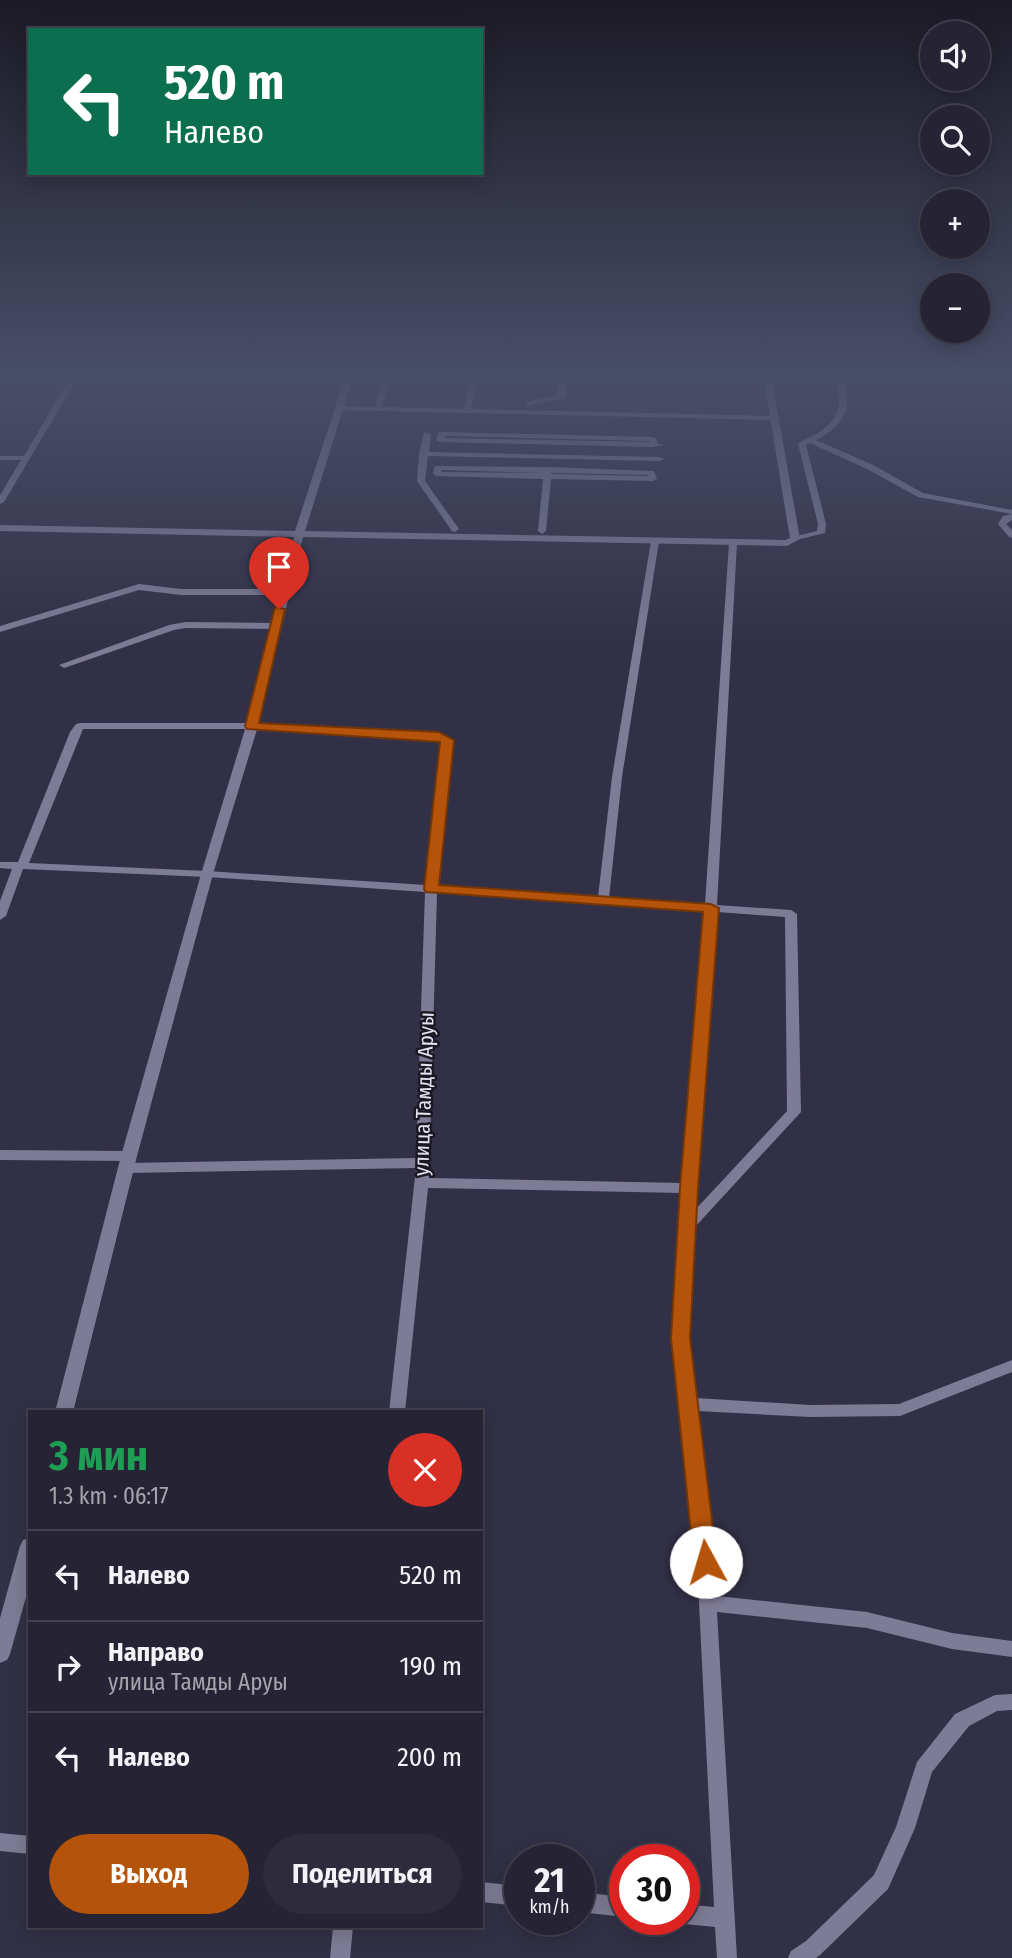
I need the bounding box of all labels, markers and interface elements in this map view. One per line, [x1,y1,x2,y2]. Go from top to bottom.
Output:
map controls [920,21,990,343]
button: sound [920,21,990,91]
text: 520 m [164,53,285,112]
icon: left [49,56,140,147]
button: search [920,105,990,175]
text: Налево [164,113,264,151]
button: + [920,189,990,259]
button: − [920,273,990,343]
pin [249,537,309,609]
icon: arrive [260,548,298,586]
street label: улица Тамды Аруы [408,1011,440,1177]
text: 3 мин [49,1431,148,1481]
button: close [388,1433,462,1507]
text: 1.3 km · 06:17 [49,1482,169,1510]
position arrow [669,1525,743,1599]
icon: left [49,1557,87,1595]
text: Налево [108,1560,190,1591]
text: 520 m [399,1560,462,1591]
text: Направо [108,1637,204,1668]
icon: right [49,1648,87,1686]
text: 190 m [400,1651,462,1682]
text: улица Тамды Аруы [108,1668,288,1696]
icon: left [49,1739,87,1777]
text: Налево [108,1742,190,1773]
text: 200 m [397,1742,462,1773]
button: Выход [49,1834,249,1914]
button: Поделиться [263,1834,462,1914]
speed limit sign: 30 [609,1844,700,1935]
text: 21 [534,1859,565,1901]
text: km/h [529,1896,570,1918]

